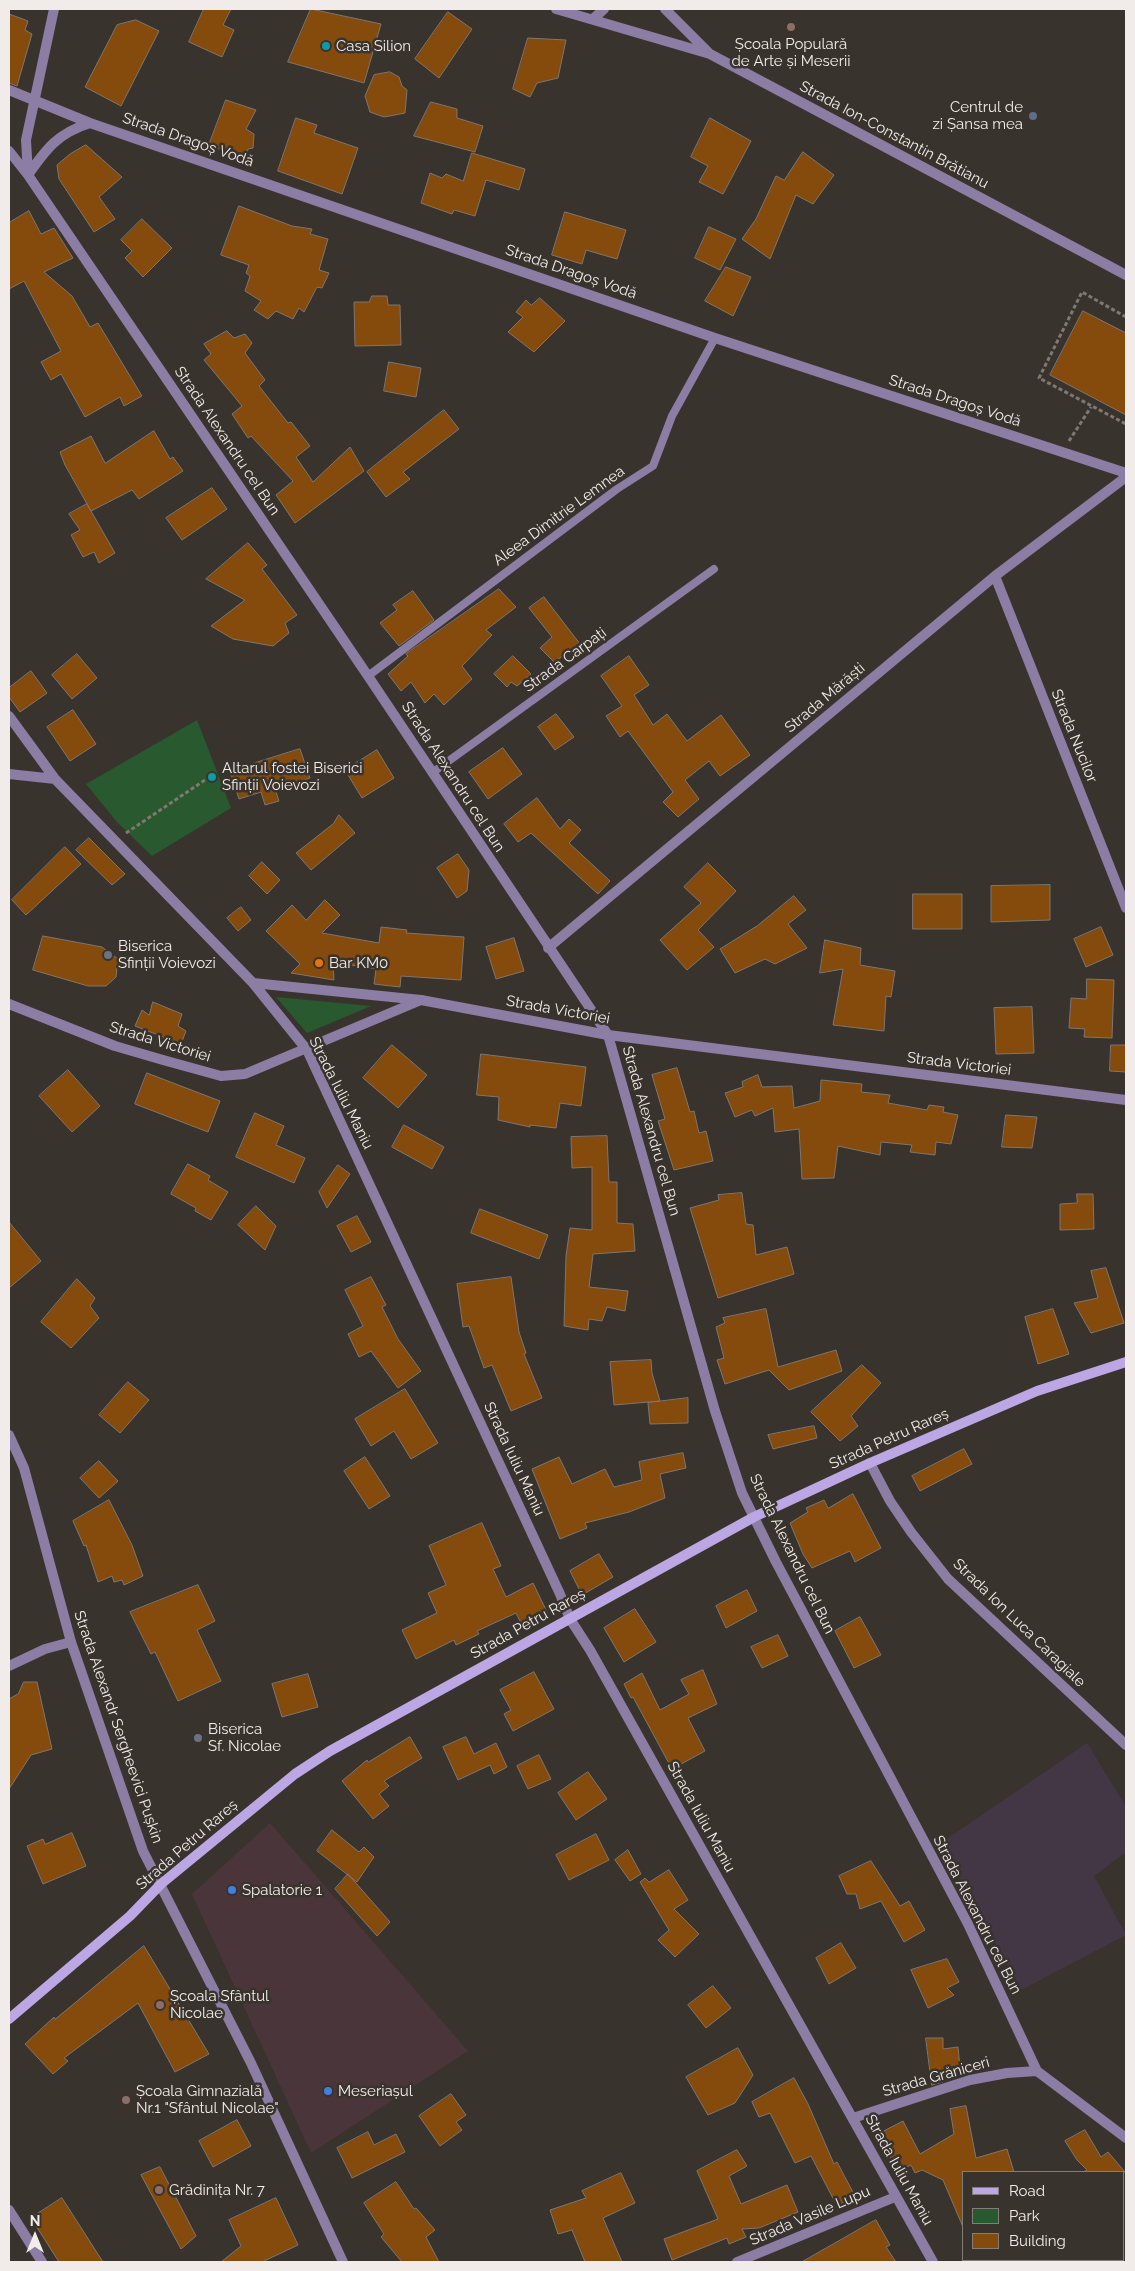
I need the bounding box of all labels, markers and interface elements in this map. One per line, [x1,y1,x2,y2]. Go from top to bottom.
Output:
marker: Școala Populară de Arte și Meserii [785,21,797,33]
place label: Școala Populară de Arte și Meserii [732,35,850,70]
place label: Casa Silion [336,37,411,55]
marker: Casa Silion [320,40,332,52]
street label: Strada Ion-Constantin Brătianu [796,77,992,193]
place label: Centrul de zi Șansa mea [932,98,1023,133]
street label: Strada Dragoș Vodă [120,109,256,171]
marker: Centrul de zi Șansa mea [1027,110,1039,122]
street label: Strada Dragoș Vodă [503,241,639,303]
street label: Strada Alexandru cel Bun [170,363,284,519]
street label: Strada Dragoș Vodă [887,371,1023,431]
street label: Aleea Dimitrie Lemnea [490,462,628,570]
street label: Strada Carpați [520,624,610,696]
street label: Strada Mărăști [781,659,869,737]
street label: Strada Nucilor [1047,687,1101,785]
street label: Strada Alexandru cel Bun [398,698,508,856]
place label: Altarul fostei Biserici Sfinții Voievozi [222,759,363,794]
marker: Altarul fostei Biserici Sfinții Voievozi [206,771,218,783]
place label: Biserica Sfinții Voievozi [118,937,216,972]
marker: Biserica Sfinții Voievozi [102,949,114,961]
place label: Bar KM0 [329,954,388,972]
marker: Bar KM0 [313,957,325,969]
street label: Strada Victoriei [505,992,611,1028]
street label: Strada Victoriei [107,1018,213,1066]
street label: Strada Iuliu Maniu [305,1034,377,1152]
street label: Strada Alexandru cel Bun [618,1044,684,1218]
street label: Strada Victoriei [906,1049,1012,1079]
street label: Strada Iuliu Maniu [480,1399,548,1519]
street label: Strada Petru Rareș [827,1405,951,1473]
street label: Strada Alexandru cel Bun [745,1471,839,1637]
street label: Strada Ion Luca Caragiale [949,1555,1089,1691]
street label: Strada Petru Rareș [467,1585,589,1663]
street label: Strada Alexandr Sergheevici Pușkin [70,1608,166,1846]
place label: Biserica Sf. Nicolae [208,1720,281,1755]
marker: Biserica Sf. Nicolae [192,1732,204,1744]
street label: Strada Iuliu Maniu [663,1759,739,1875]
street label: Strada Petru Rareș [133,1796,241,1894]
street label: Strada Alexandru cel Bun [929,1833,1025,1997]
place label: Spalatorie 1 [242,1881,322,1899]
marker: Spalatorie 1 [226,1884,238,1896]
place label: Școala Sfântul Nicolae [170,1987,269,2022]
marker: Școala Sfântul Nicolae [154,1999,166,2011]
street label: Strada Grăniceri [880,2053,992,2101]
place label: Școala Gimnazială Nr.1 "Sfântul Nicolae" [136,2082,279,2117]
place label: Meseriașul [338,2082,413,2100]
marker: Meseriașul [322,2085,334,2097]
marker: Școala Gimnazială Nr.1 "Sfântul Nicolae" [120,2094,132,2106]
street label: Strada Iuliu Maniu [861,2112,937,2228]
legend [962,2171,1125,2261]
place label: Grădinița Nr. 7 [169,2181,265,2199]
street label: Strada Vasile Lupu [747,2182,873,2250]
text: Road [1009,2182,1045,2200]
marker: Grădinița Nr. 7 [153,2184,165,2196]
text: Park [1009,2207,1040,2225]
north arrow [10,2211,60,2261]
text: N [30,2213,40,2229]
text: Building [1009,2232,1066,2250]

